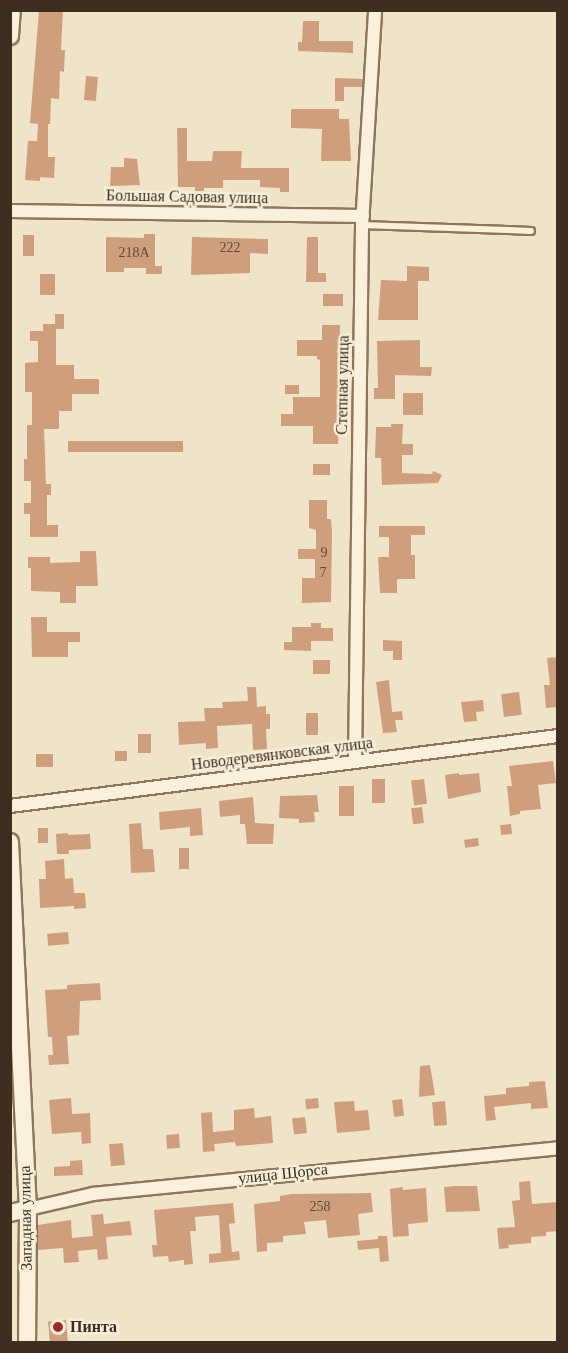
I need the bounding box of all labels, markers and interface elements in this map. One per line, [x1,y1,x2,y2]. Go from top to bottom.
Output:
street label: Большая Садовая улица [106,186,268,208]
house number: 222 [220,240,240,256]
house number: 218А [118,245,150,261]
street label: Степная улица [333,335,353,435]
house number: 9 [320,545,328,561]
house number: 7 [320,565,326,581]
street label: Новодеревянковская улица [190,733,374,775]
street label: улица Щорса [237,1160,329,1188]
street label: Западная улица [15,1165,37,1271]
house number: 258 [310,1199,330,1215]
place label: Пинта [70,1317,117,1337]
marker: Пинта [51,1320,65,1334]

